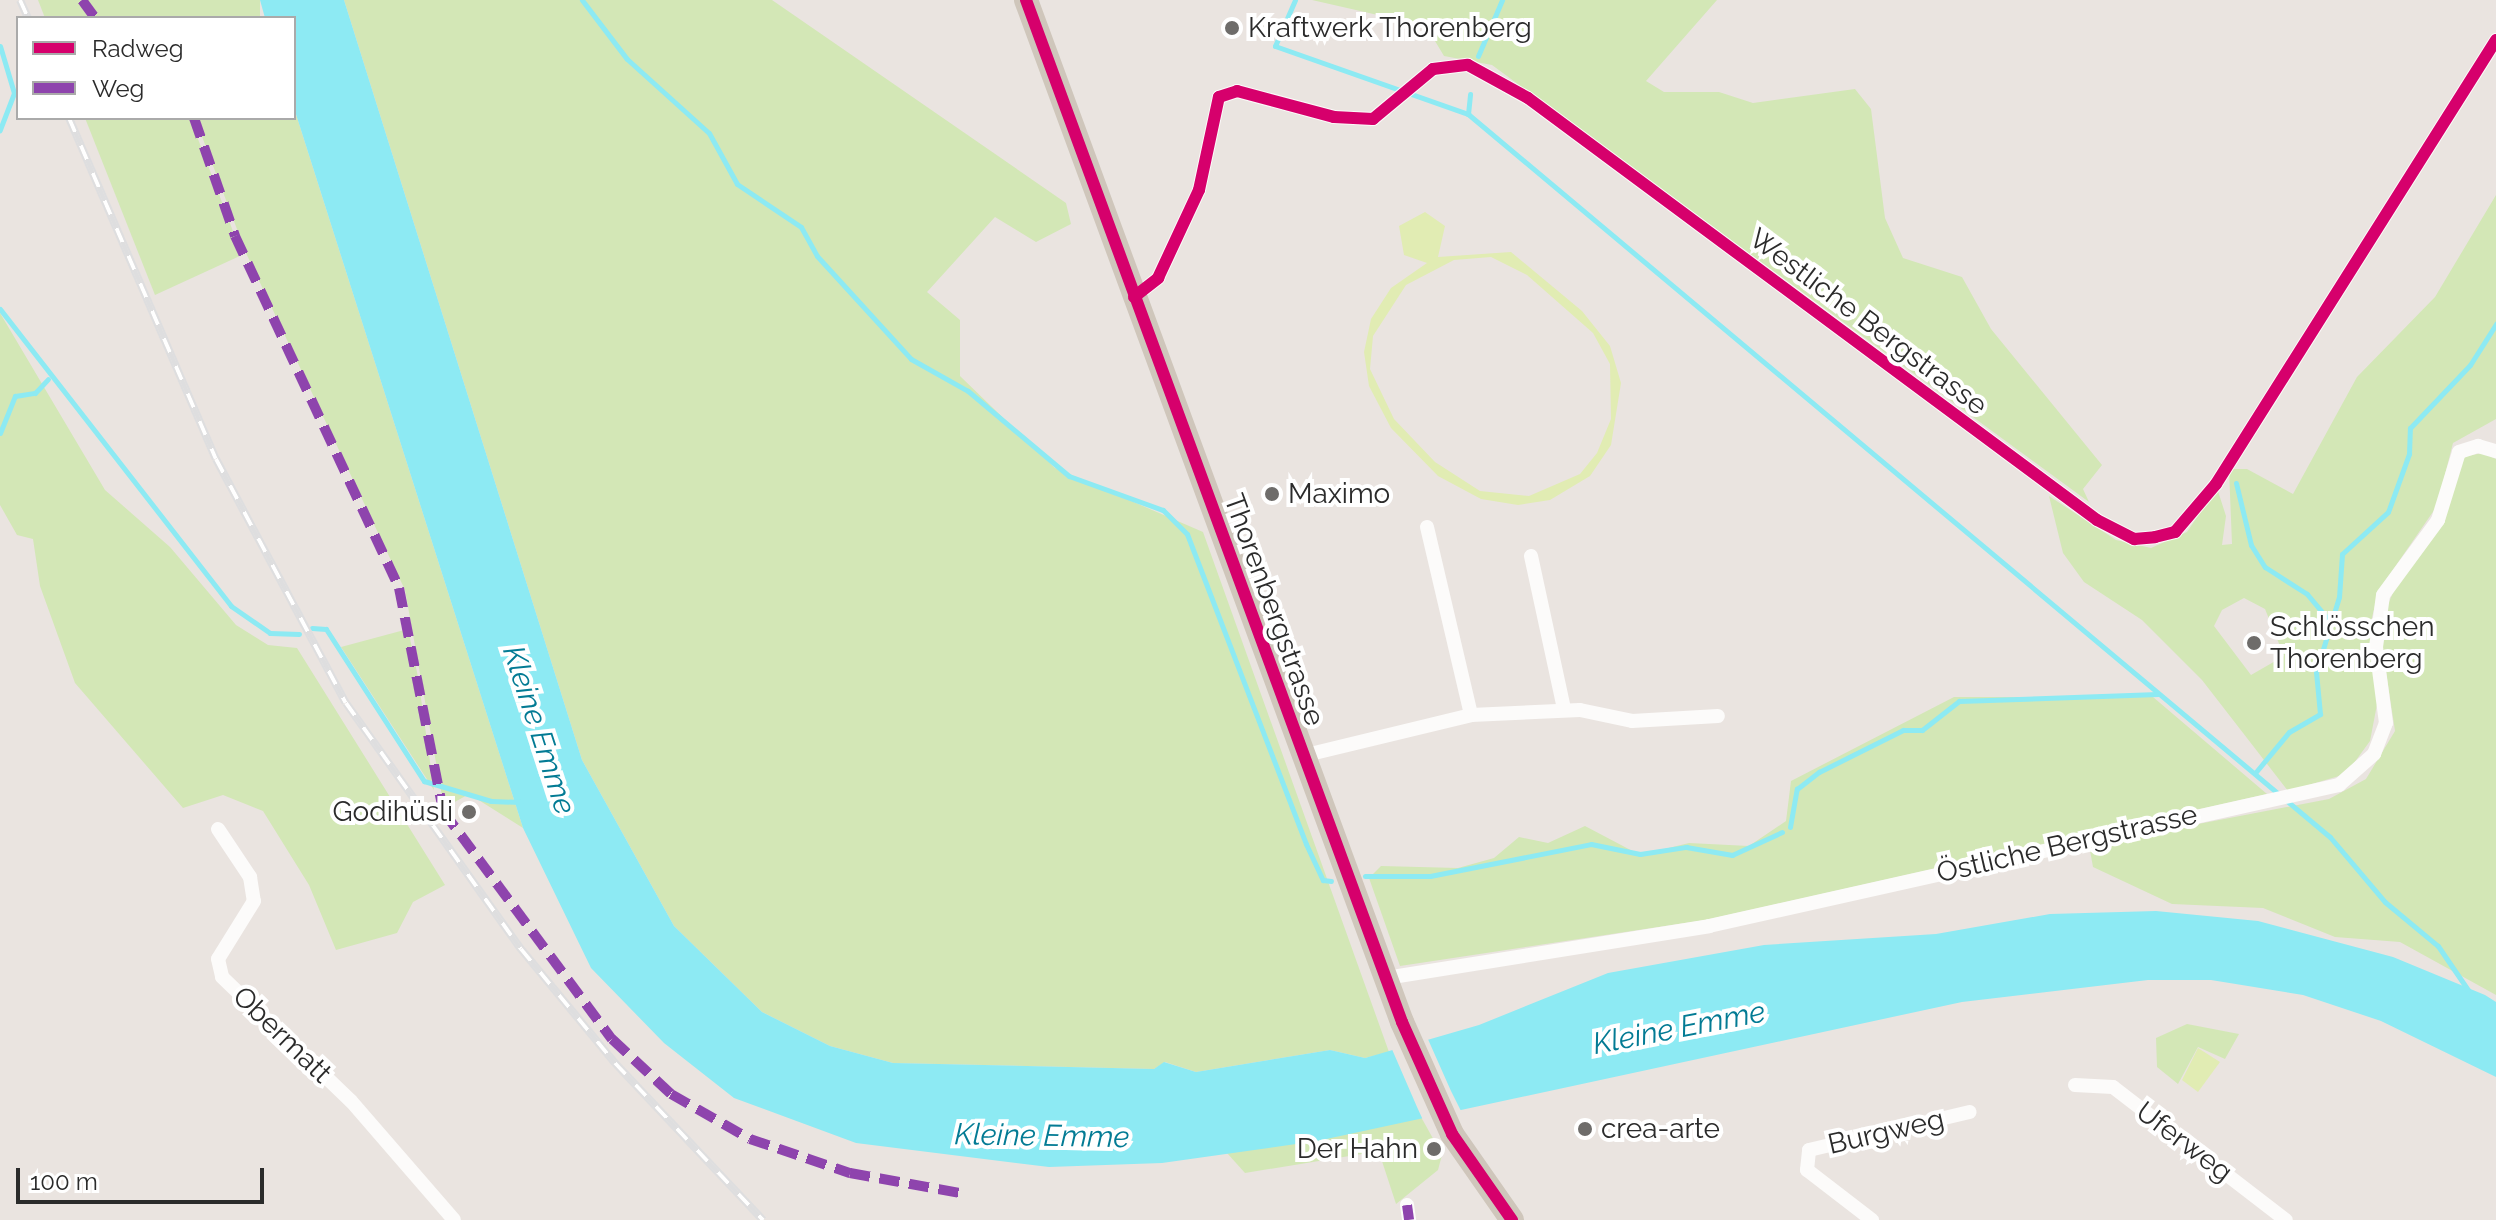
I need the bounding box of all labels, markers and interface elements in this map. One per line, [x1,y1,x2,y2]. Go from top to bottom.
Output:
place label: Kraftwerk Thorenberg [1248,11,1533,45]
legend [16,16,296,120]
marker: Kraftwerk Thorenberg [1223,19,1241,37]
text: Radweg [92,34,184,63]
text: Weg [92,74,144,103]
street label: Westliche Bergstrasse [1742,222,1994,422]
place label: Maximo [1288,477,1390,511]
marker: Maximo [1263,485,1281,503]
street label: Thorenbergstrasse [1216,490,1332,730]
place label: Schlösschen Thorenberg [2270,610,2434,676]
marker: Schlösschen Thorenberg [2245,634,2263,652]
water label: Kleine Emme [495,641,583,819]
place label: Godihüsli [333,795,453,829]
street label: Östliche Bergstrasse [1934,798,2200,890]
marker: Godihüsli [460,803,478,821]
street label: Obermatt [226,980,338,1090]
water label: Kleine Emme [1590,994,1768,1062]
street label: Uferweg [2129,1095,2239,1189]
street label: Burgweg [1825,1102,1947,1162]
place label: crea-arte [1601,1112,1720,1146]
water label: Kleine Emme [954,1116,1130,1156]
marker: crea-arte [1576,1120,1594,1138]
place label: Der Hahn [1296,1132,1418,1166]
marker: Der Hahn [1425,1140,1443,1158]
scale bar [20,1152,268,1202]
text: 100 m [30,1167,98,1196]

